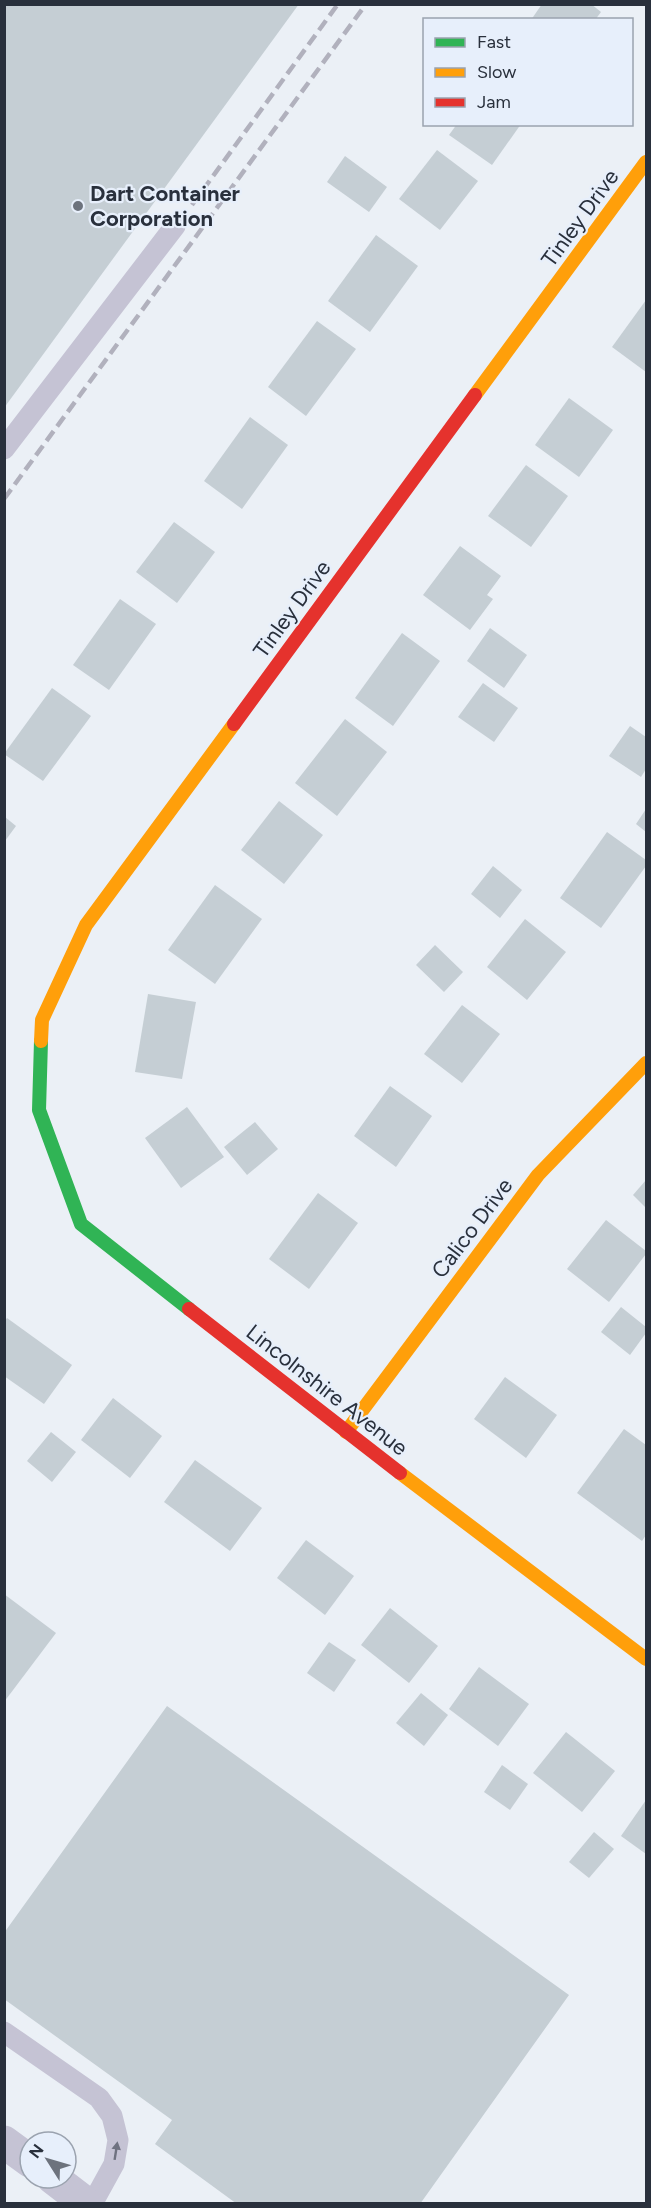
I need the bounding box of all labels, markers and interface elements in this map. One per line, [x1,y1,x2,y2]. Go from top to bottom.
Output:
legend [423,18,633,126]
text: Fast [477,31,511,53]
text: Slow [477,61,516,83]
text: Jam [477,91,511,113]
street label: Tinley Drive [536,164,624,272]
place label: Dart Container Corporation [90,180,241,232]
marker: Dart Container Corporation [71,199,85,213]
street label: Tinley Drive [248,555,336,663]
street label: Calico Drive [426,1173,518,1283]
street label: Lincolnshire Avenue [241,1319,413,1461]
north arrow [18,2130,78,2190]
text: N [25,2141,48,2162]
one-way arrow [112,2142,121,2161]

